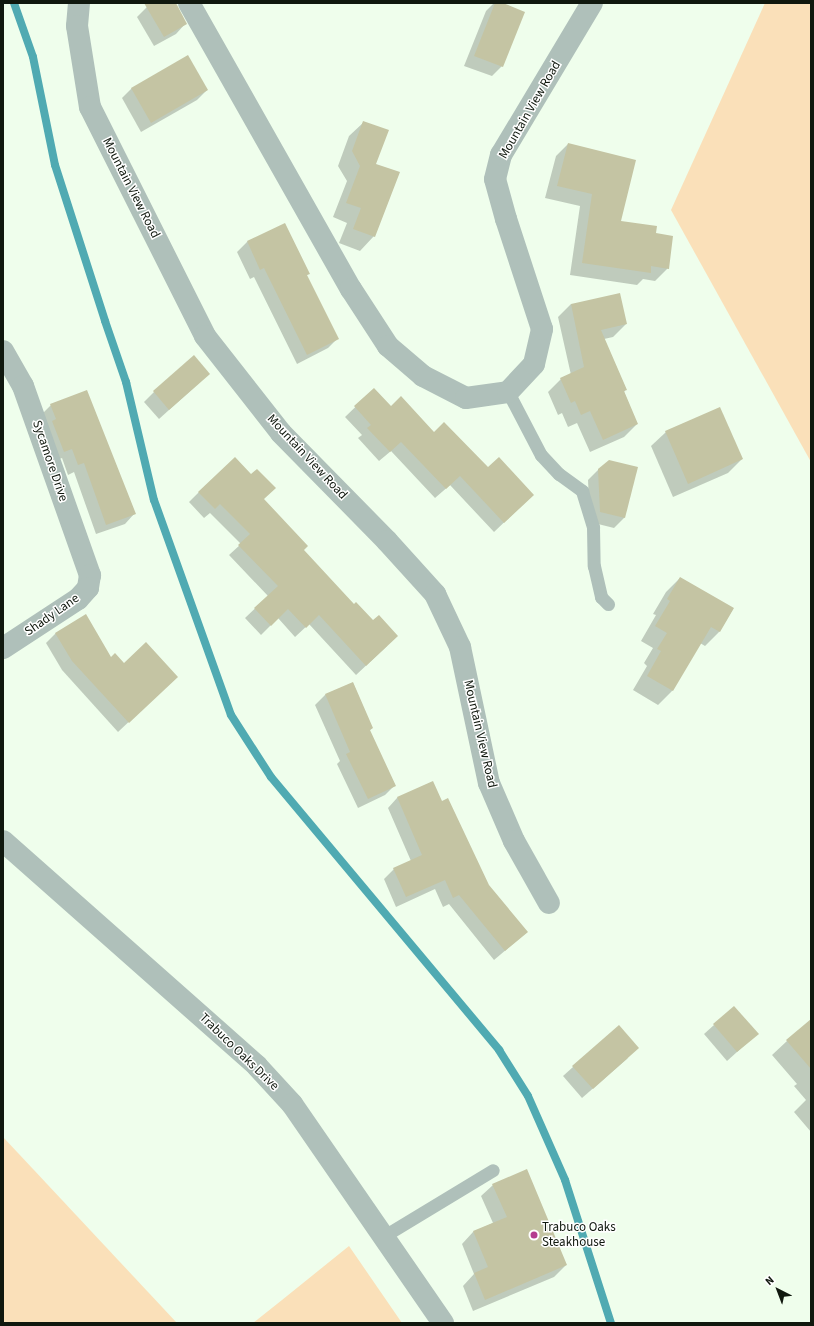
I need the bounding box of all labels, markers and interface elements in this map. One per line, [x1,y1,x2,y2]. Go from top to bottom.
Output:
street label: Mountain View Road [496,58,564,162]
street label: Mountain View Road [99,135,163,241]
street label: Mountain View Road [264,411,350,503]
street label: Sycamore Drive [29,418,71,504]
street label: Shady Lane [22,591,82,639]
street label: Mountain View Road [460,678,500,790]
street label: Trabuco Oaks Drive [196,1010,282,1094]
place label: Trabuco Oaks Steakhouse [542,1220,616,1251]
marker: Trabuco Oaks Steakhouse [529,1230,539,1240]
north arrow [758,1270,798,1310]
text: N [762,1273,777,1289]

